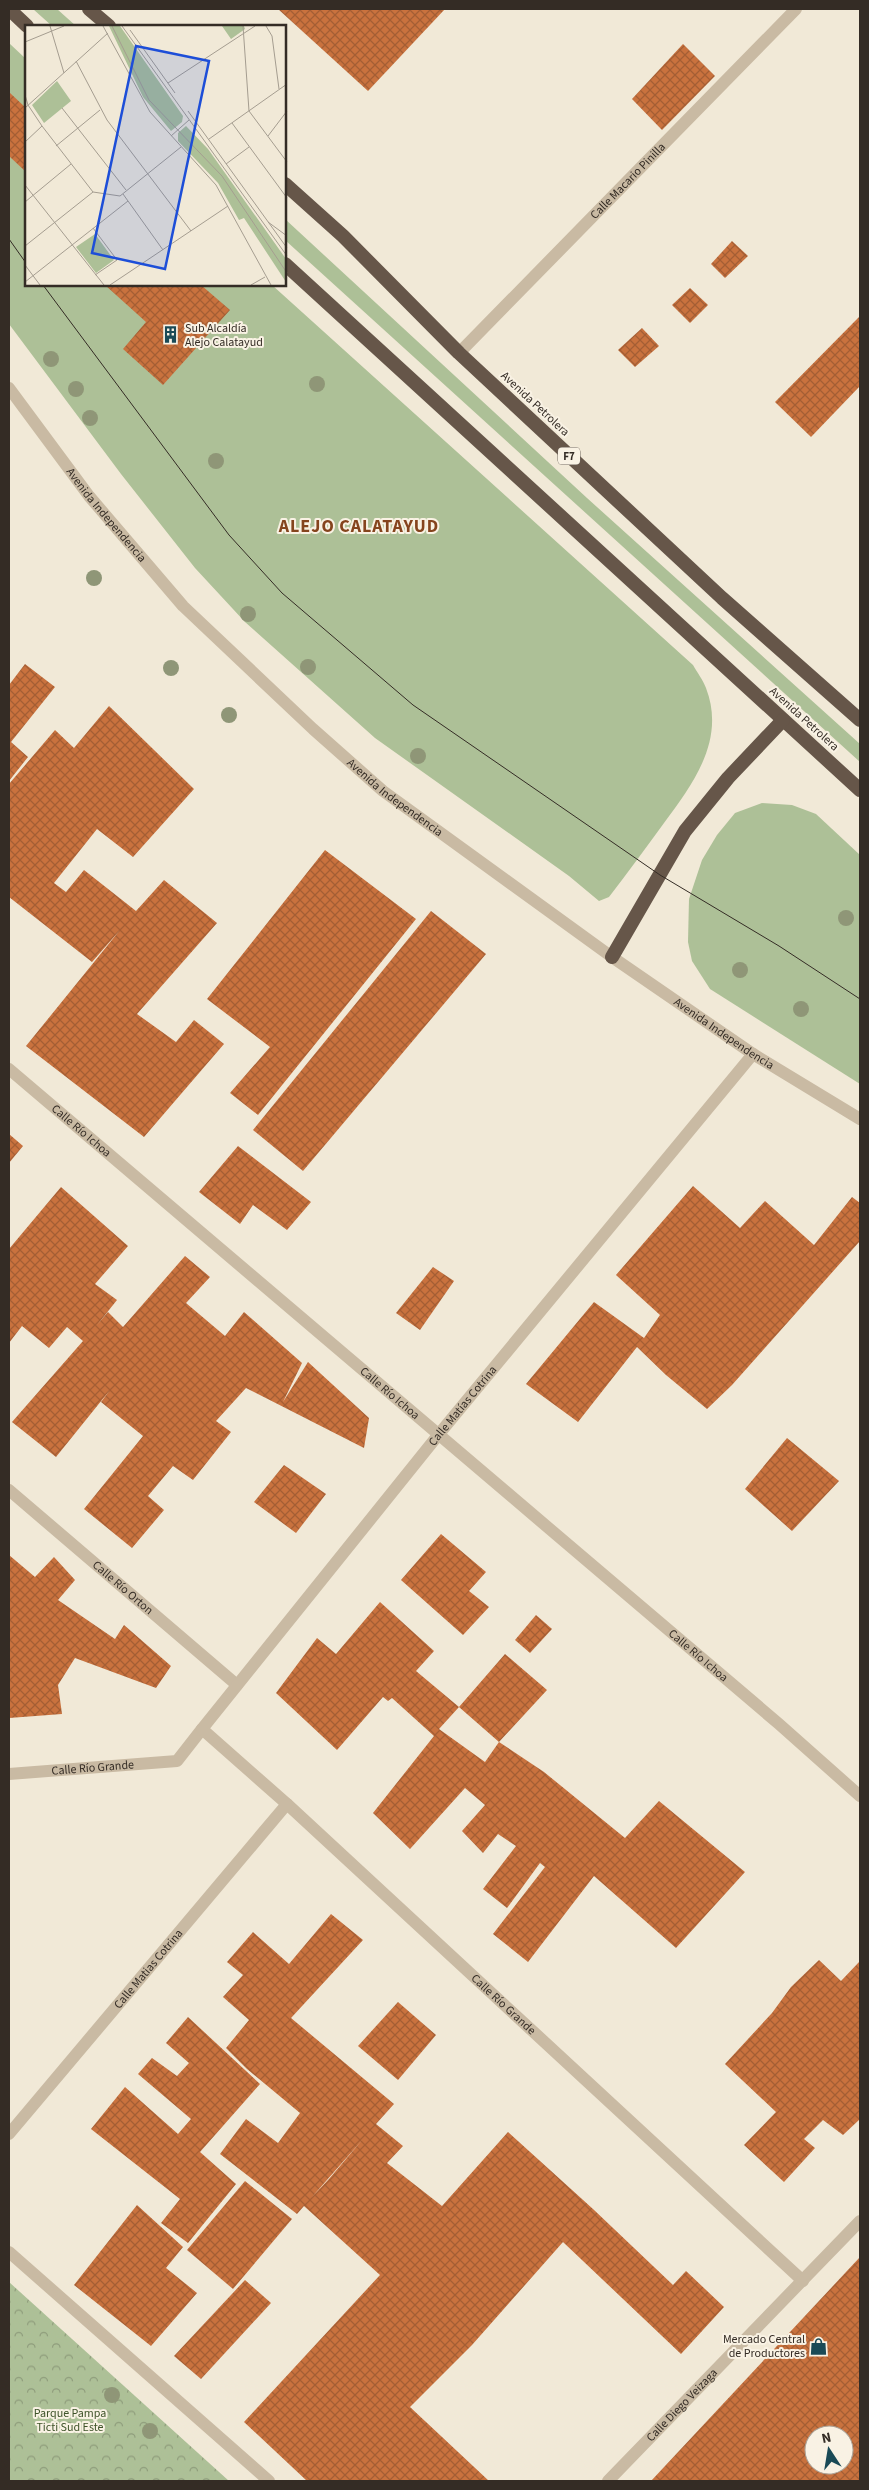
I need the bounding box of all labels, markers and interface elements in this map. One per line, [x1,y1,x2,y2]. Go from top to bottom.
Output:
inset map [25,25,286,286]
street label: Calle Macario Pinilla [586,139,669,223]
place label: Sub Alcaldía Alejo Calatayud [185,320,263,351]
building icon: Sub Alcaldía Alejo Calatayud [161,325,181,345]
street label: Avenida Petrolera [497,368,573,440]
road number: F7 [558,448,580,464]
street label: Avenida Independencia [62,464,150,566]
district label: ALEJO CALATAYUD [278,514,439,539]
street label: Avenida Petrolera [765,683,843,755]
street label: Avenida Independencia [343,754,447,840]
street label: Avenida Independencia [670,993,777,1073]
street label: Calle Río Ichoa [48,1100,115,1161]
street label: Calle Matías Cotrina [424,1362,501,1449]
street label: Calle Río Ichoa [356,1363,423,1423]
street label: Calle Río Orton [89,1557,157,1618]
street label: Calle Río Ichoa [665,1625,732,1686]
street label: Calle Río Grande [51,1756,135,1779]
street label: Calle Matias Cotrina [110,1925,187,2012]
street label: Calle Río Grande [467,1970,540,2039]
place label: Mercado Central de Productores [723,2331,805,2362]
shop icon: Mercado Central de Productores [809,2336,829,2356]
street label: Calle Diego Veizaga [642,2364,721,2445]
park label: Parque Pampa Ticti Sud Este [34,2405,106,2436]
north arrow [804,2425,854,2475]
text: N [820,2428,833,2449]

